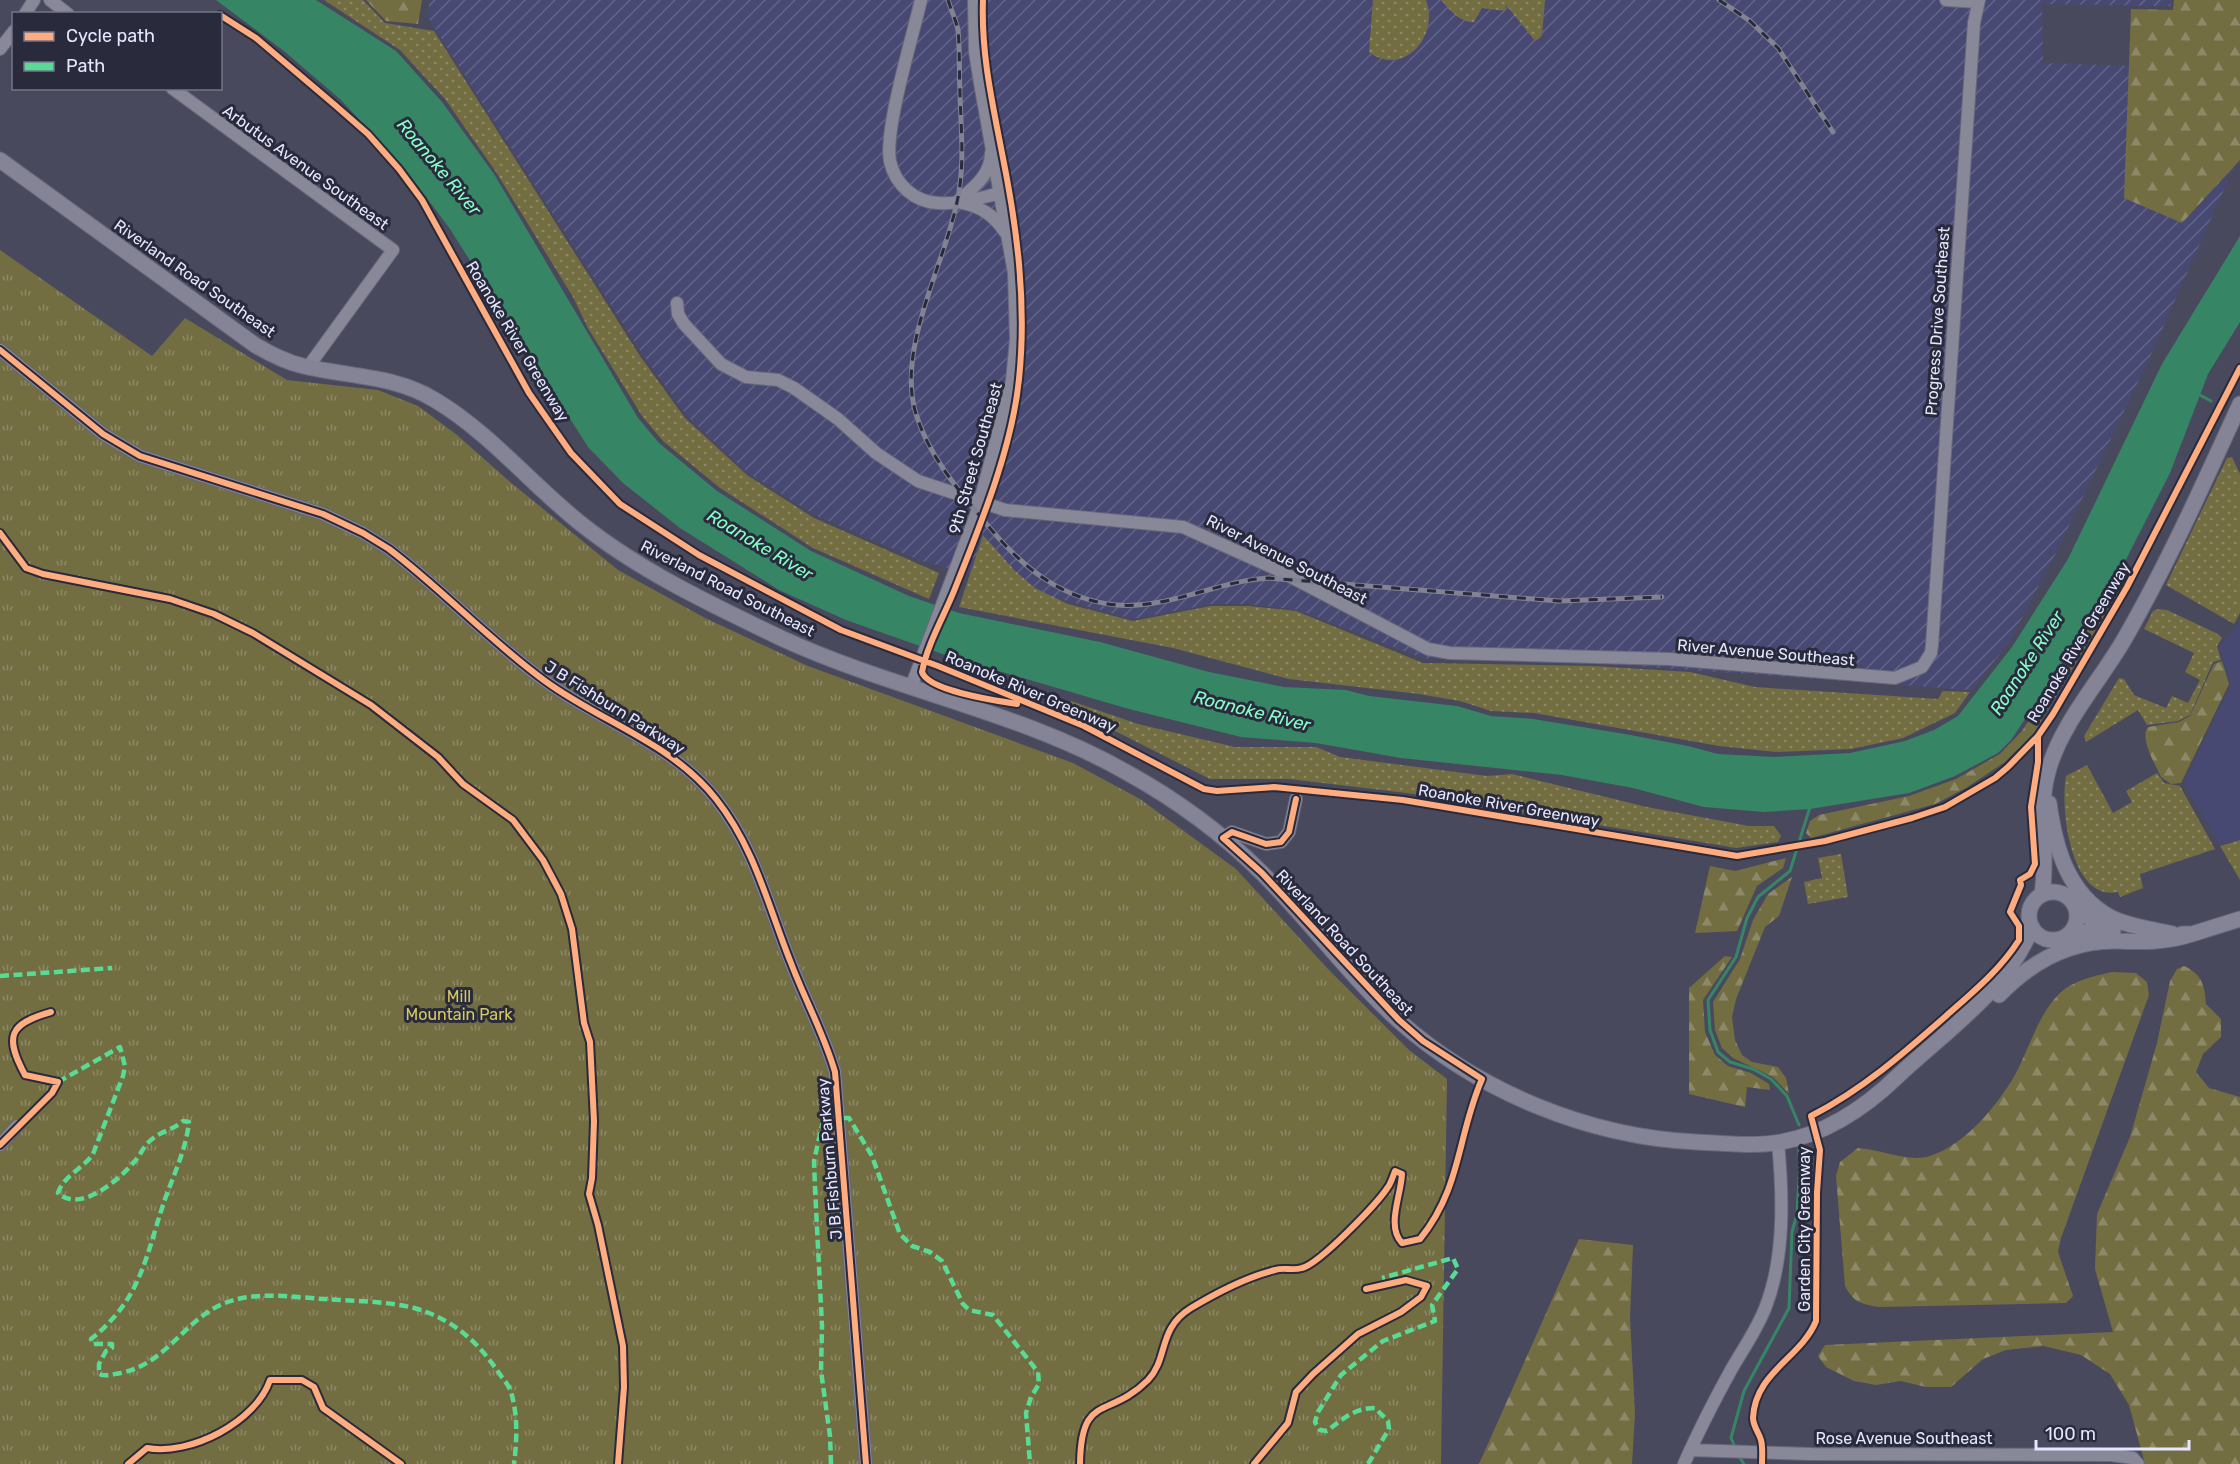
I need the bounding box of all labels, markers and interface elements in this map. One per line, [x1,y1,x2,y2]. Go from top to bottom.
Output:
legend [12,12,222,90]
text: Cycle path [66,25,155,47]
text: Path [66,55,105,77]
street label: Arbutus Avenue Southeast [219,101,392,234]
water label: Roanoke River [392,114,487,221]
street label: Riverland Road Southeast [110,215,279,341]
street label: Progress Drive Southeast [1921,226,1954,416]
street label: Roanoke River Greenway [462,258,573,425]
street label: 9th Street Southeast [945,380,1006,536]
water label: Roanoke River [703,505,818,586]
street label: River Avenue Southeast [1203,511,1370,608]
street label: Riverland Road Southeast [638,536,818,641]
street label: Roanoke River Greenway [2022,558,2134,726]
water label: Roanoke River [1985,607,2069,719]
street label: River Avenue Southeast [1676,635,1855,670]
street label: Roanoke River Greenway [942,647,1119,736]
street label: J B Fishburn Parkway [541,656,689,758]
water label: Roanoke River [1191,686,1314,736]
street label: Roanoke River Greenway [1417,780,1601,831]
street label: Riverland Road Southeast [1272,865,1417,1019]
park label: Mill Mountain Park [406,987,513,1024]
street label: J B Fishburn Parkway [813,1077,846,1240]
street label: Garden City Greenway [1795,1146,1814,1312]
scale bar [2036,1413,2189,1451]
text: 100 m [2045,1423,2096,1445]
street label: Rose Avenue Southeast [1815,1429,1993,1448]

